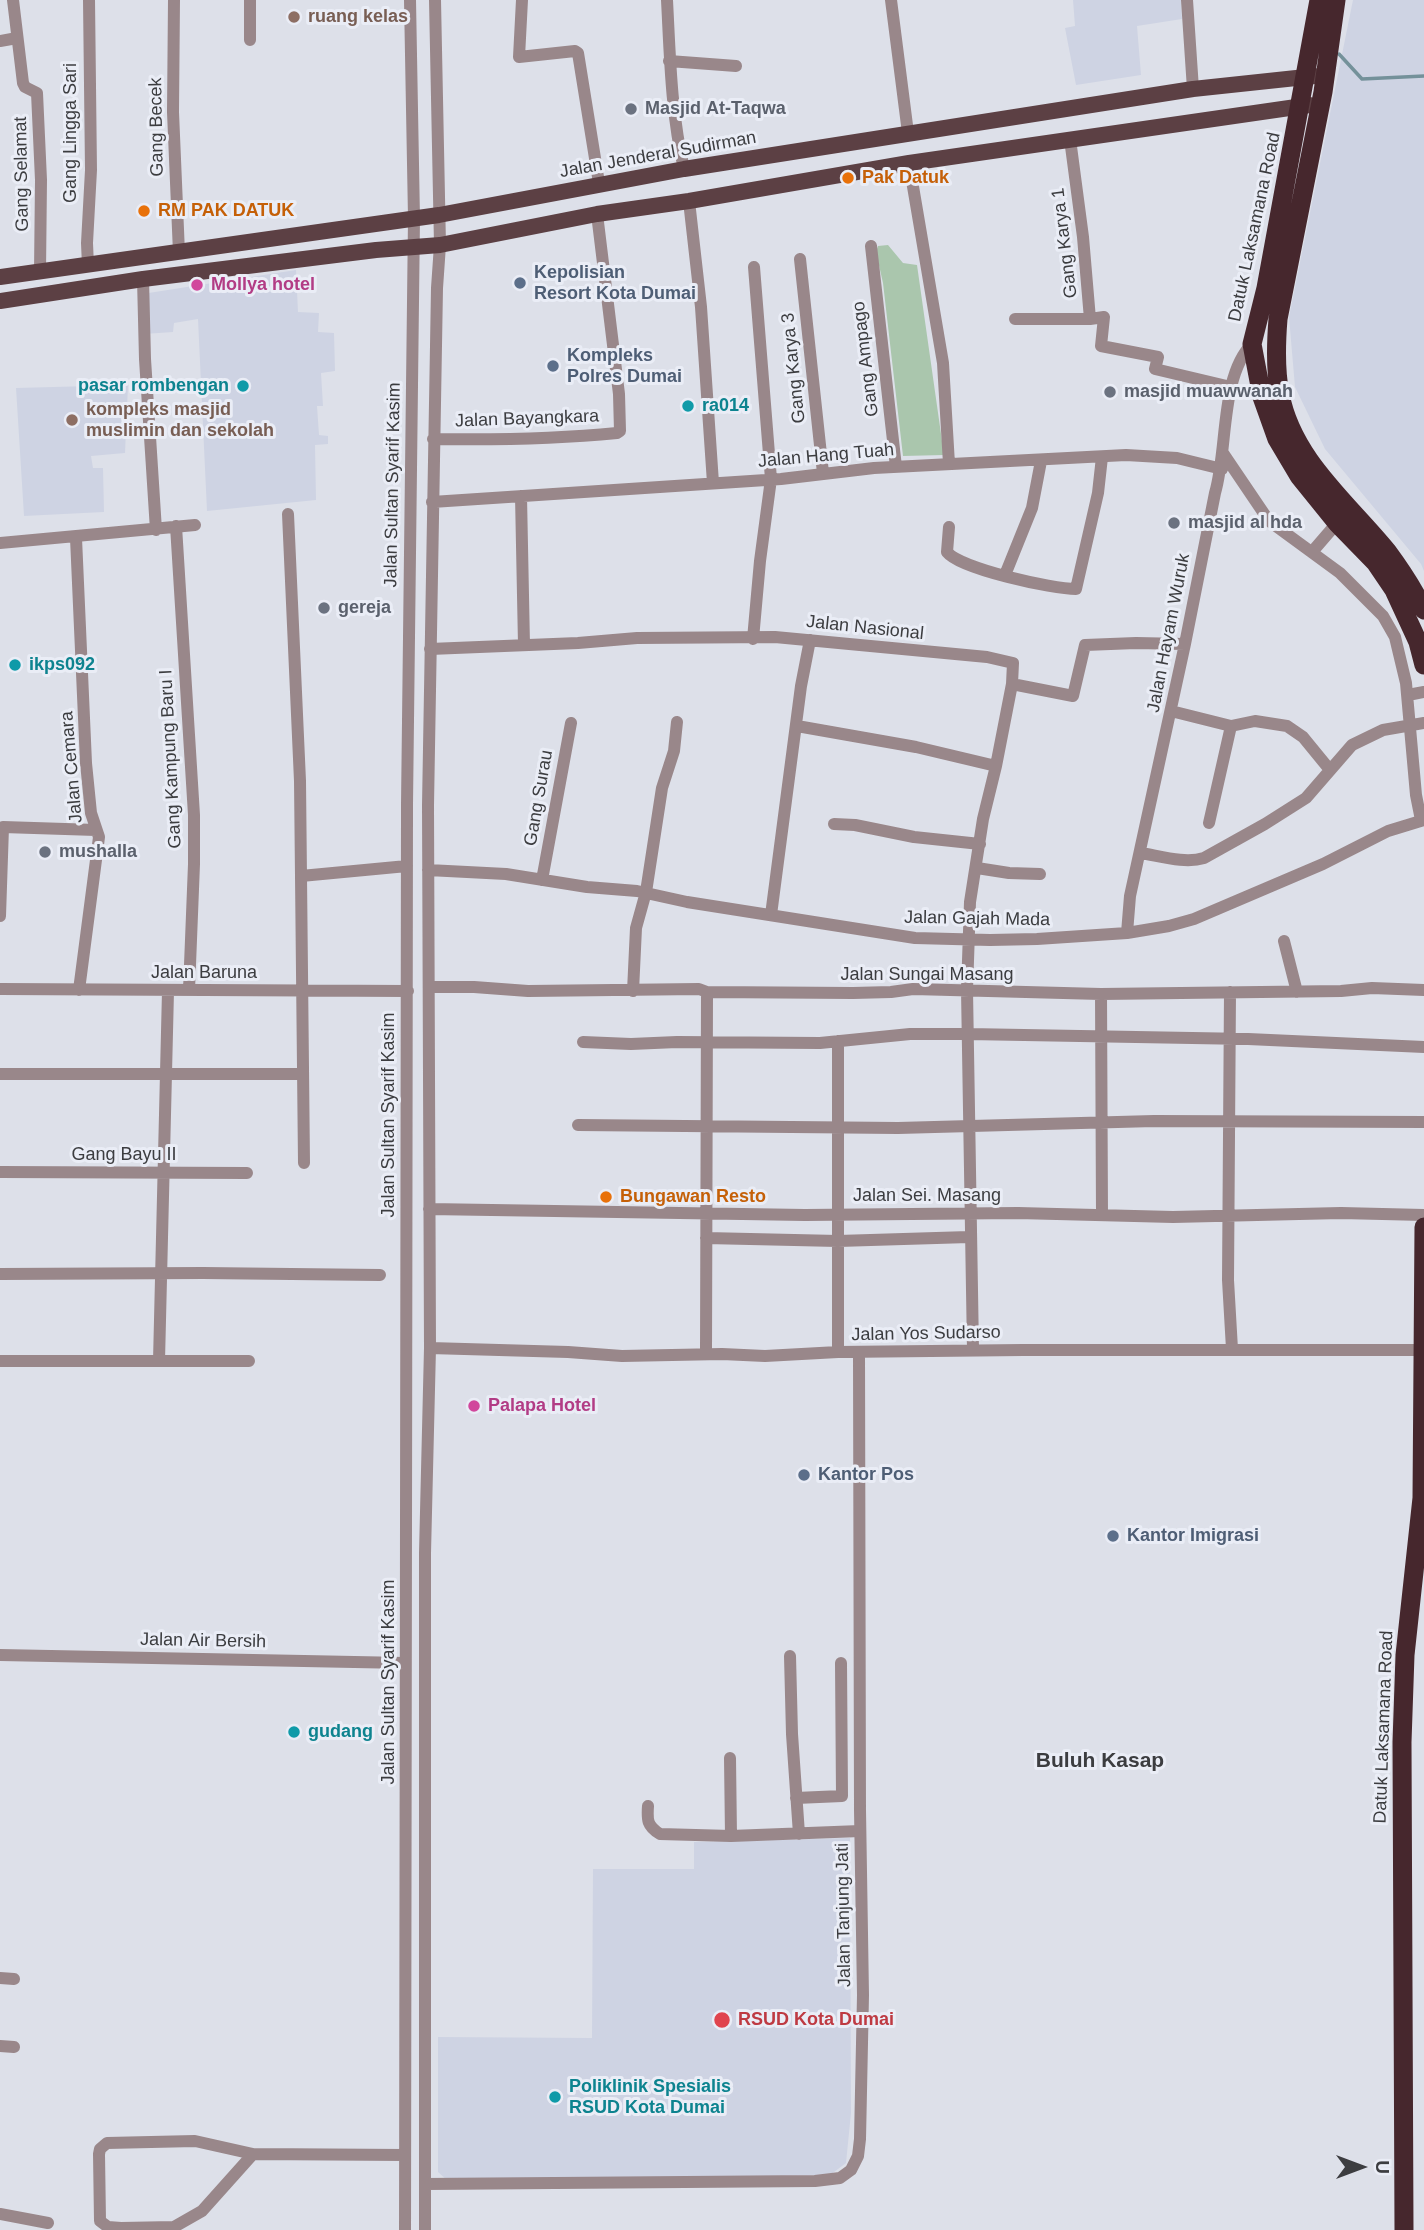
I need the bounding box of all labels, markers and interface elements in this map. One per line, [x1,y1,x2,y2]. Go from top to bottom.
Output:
place label: ruang kelas [308,6,408,28]
marker: ruang kelas [286,9,302,25]
street label: Gang Lingga Sari [60,63,82,203]
street label: Gang Becek [145,77,169,177]
place label: Masjid At-Taqwa [645,98,786,120]
marker: Masjid At-Taqwa [623,101,639,117]
street label: Gang Selamat [10,116,34,232]
street label: Jalan Jenderal Sudirman [558,127,758,183]
street label: Datuk Laksamana Road [1224,130,1286,324]
place label: Pak Datuk [862,167,949,189]
marker: Pak Datuk [840,170,856,186]
street label: Gang Karya 1 [1048,187,1082,299]
place label: RM PAK DATUK [158,200,294,222]
marker: RM PAK DATUK [136,203,152,219]
place label: Kepolisian Resort Kota Dumai [534,262,696,304]
place label: Mollya hotel [211,274,315,296]
marker: Kepolisian Resort Kota Dumai [512,275,528,291]
marker: Mollya hotel [189,277,205,293]
street label: Gang Ampago [848,300,884,418]
street label: Gang Karya 3 [777,312,811,424]
place label: Kompleks Polres Dumai [567,345,682,388]
marker: Kompleks Polres Dumai [545,358,561,374]
place label: pasar rombengan [78,375,229,397]
marker: pasar rombengan [235,378,251,394]
place label: masjid muawwanah [1124,381,1293,403]
street label: Jalan Sultan Syarif Kasim [380,382,406,588]
marker: masjid muawwanah [1102,384,1118,400]
place label: ra014 [702,395,749,417]
marker: ra014 [680,398,696,414]
place label: kompleks masjid muslimin dan sekolah [86,399,274,442]
street label: Jalan Bayangkara [455,406,599,432]
marker: kompleks masjid muslimin dan sekolah [64,412,80,428]
street label: Jalan Hang Tuah [757,439,895,473]
place label: masjid al hda [1188,512,1302,534]
marker: masjid al hda [1166,515,1182,531]
street label: Jalan Hayam Wuruk [1143,552,1195,714]
place label: gereja [338,597,391,619]
marker: gereja [316,600,332,616]
street label: Jalan Nasional [805,611,925,645]
place label: ikps092 [29,654,95,676]
marker: ikps092 [7,657,23,673]
street label: Gang Kampung Baru I [156,669,186,849]
street label: Jalan Cemara [56,710,88,824]
street label: Gang Surau [520,748,558,848]
place label: mushalla [59,841,137,863]
marker: mushalla [37,844,53,860]
street label: Jalan Gajah Mada [904,907,1050,931]
street label: Jalan Baruna [151,962,257,984]
street label: Jalan Sungai Masang [840,964,1014,986]
street label: Jalan Sultan Syarif Kasim [378,1012,400,1218]
street label: Gang Bayu II [71,1144,177,1166]
street label: Jalan Sei. Masang [853,1185,1001,1207]
place label: Bungawan Resto [620,1186,766,1208]
marker: Bungawan Resto [598,1189,614,1205]
street label: Jalan Yos Sudarso [851,1322,1001,1346]
place label: Palapa Hotel [488,1395,596,1417]
marker: Palapa Hotel [466,1398,482,1414]
place label: Kantor Pos [818,1464,914,1486]
marker: Kantor Pos [796,1467,812,1483]
place label: Kantor Imigrasi [1127,1525,1259,1547]
marker: Kantor Imigrasi [1105,1528,1121,1544]
street label: Jalan Sultan Syarif Kasim [378,1579,400,1785]
street label: Jalan Air Bersih [140,1629,266,1653]
street label: Datuk Laksamana Road [1370,1630,1398,1824]
place label: gudang [308,1721,373,1743]
marker: gudang [286,1724,302,1740]
district label: Buluh Kasap [1036,1748,1164,1774]
street label: Jalan Tanjung Jati [832,1843,856,1987]
place label: RSUD Kota Dumai [738,2009,894,2031]
marker: RSUD Kota Dumai [712,2010,732,2030]
place label: Poliklinik Spesialis RSUD Kota Dumai [569,2076,731,2118]
marker: Poliklinik Spesialis RSUD Kota Dumai [547,2089,563,2105]
north arrow [1326,2132,1396,2202]
text: U [1372,2160,1393,2174]

